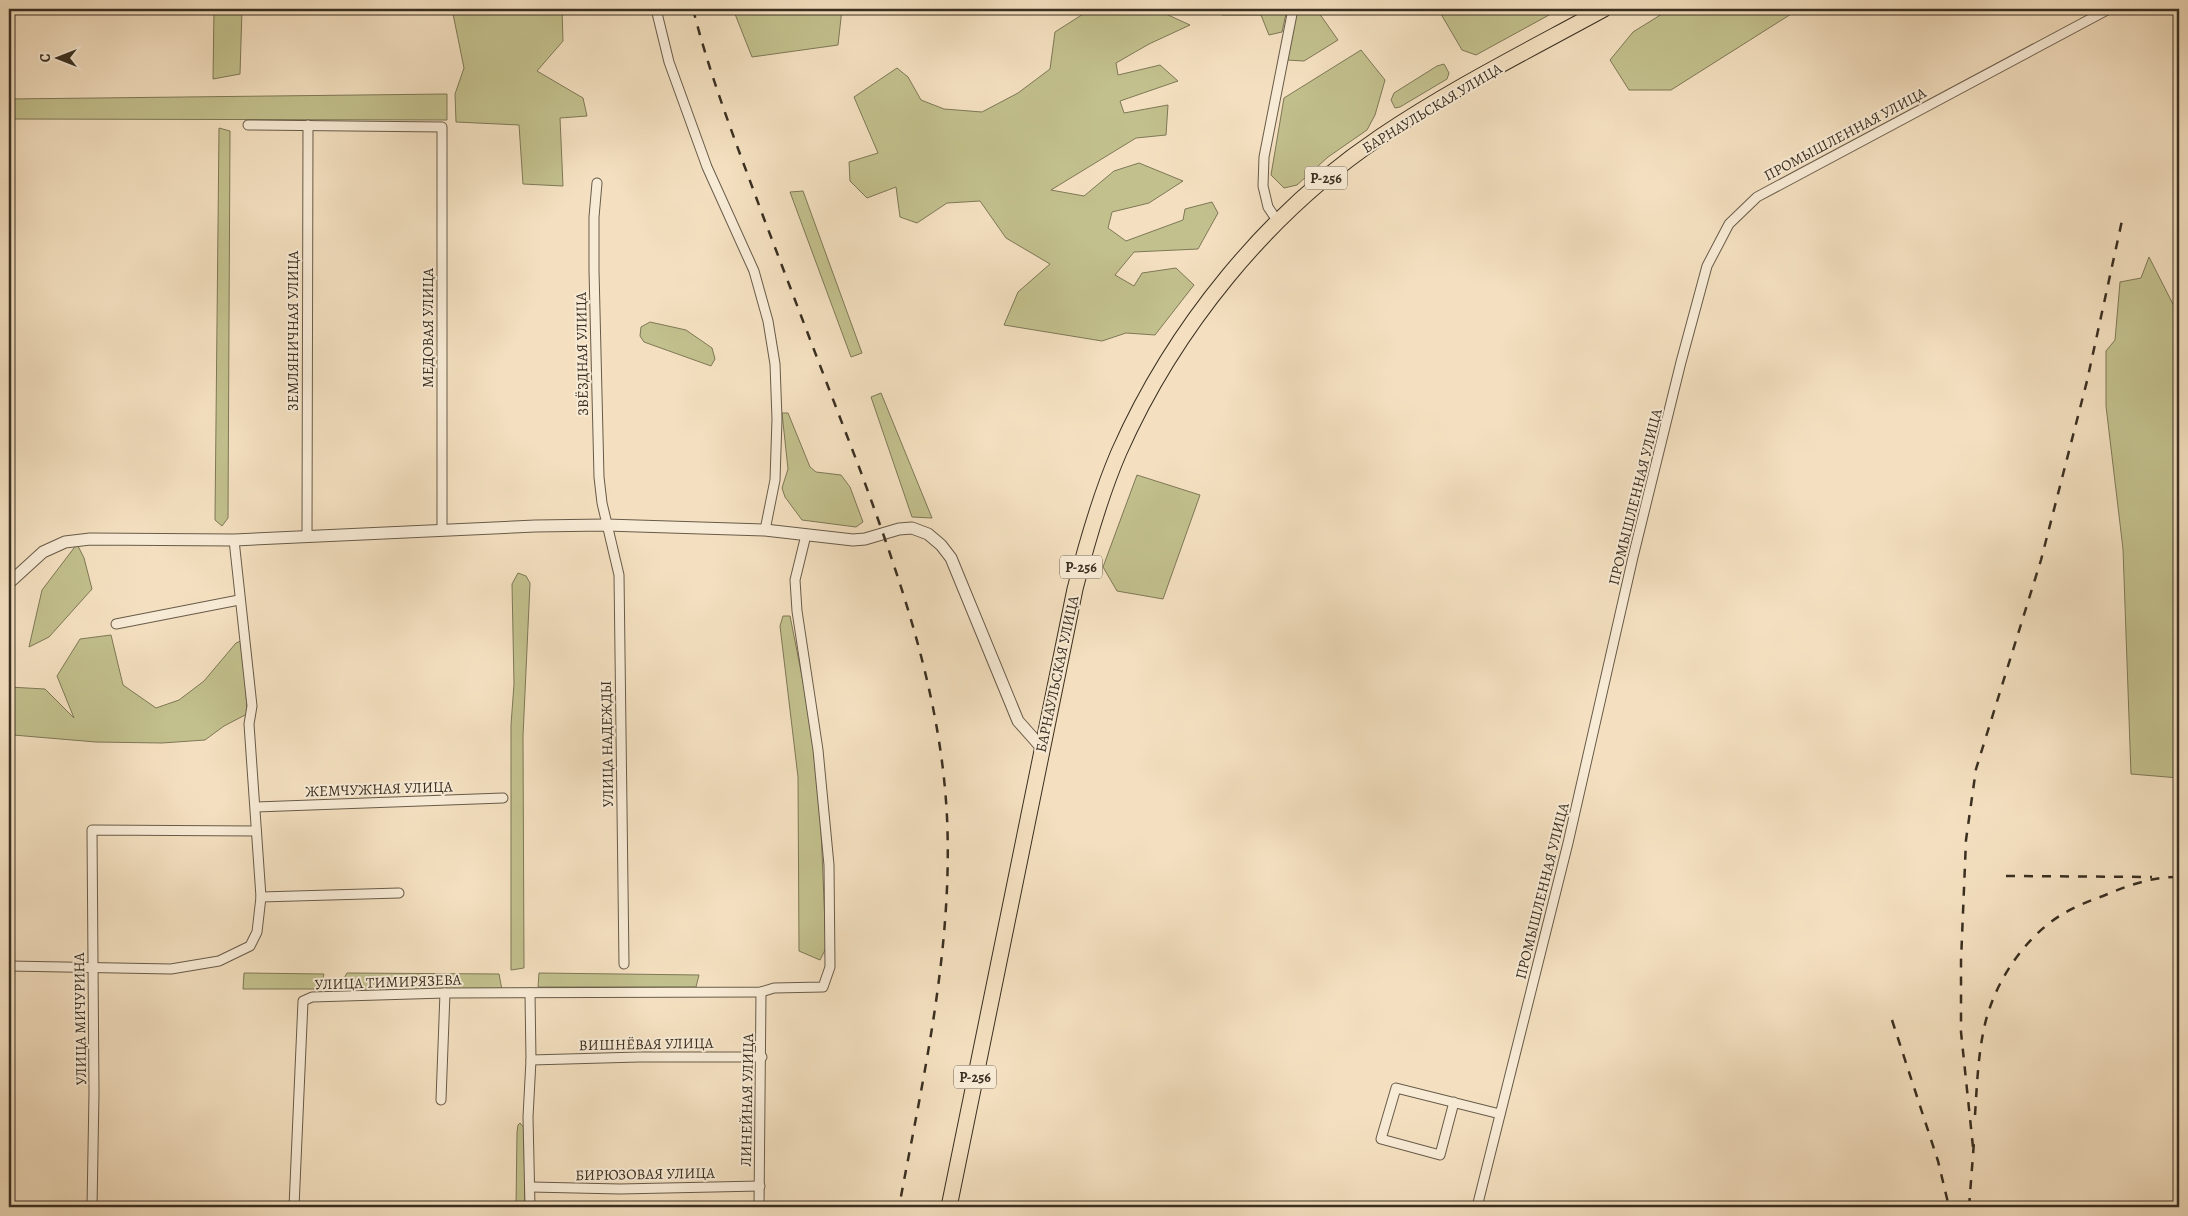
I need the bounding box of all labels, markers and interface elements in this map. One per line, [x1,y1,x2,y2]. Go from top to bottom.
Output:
north arrow [32,32,82,82]
text: С [36,53,55,62]
street label: БАРНАУЛЬСКАЯ УЛИЦА [1358,58,1506,158]
street label: ПРОМЫШЛЕННАЯ УЛИЦА [1760,83,1930,185]
road number: Р-256 [1305,167,1347,190]
street label: ЗЕМЛЯНИЧНАЯ УЛИЦА [283,250,303,411]
street label: МЕДОВАЯ УЛИЦА [418,268,438,388]
street label: ЗВЁЗДНАЯ УЛИЦА [571,292,593,416]
street label: ПРОМЫШЛЕННАЯ УЛИЦА [1603,406,1667,587]
road number: Р-256 [1060,556,1102,578]
street label: БАРНАУЛЬСКАЯ УЛИЦА [1031,594,1083,754]
street label: УЛИЦА НАДЕЖДЫ [596,681,618,807]
street label: ЖЕМЧУЖНАЯ УЛИЦА [305,776,453,802]
street label: ПРОМЫШЛЕННАЯ УЛИЦА [1510,800,1574,981]
street label: УЛИЦА МИЧУРИНА [69,952,91,1085]
street label: УЛИЦА ТИМИРЯЗЕВА [314,969,462,995]
street label: ВИШНЁВАЯ УЛИЦА [578,1033,714,1055]
street label: ЛИНЕЙНАЯ УЛИЦА [736,1033,758,1167]
road number: Р-256 [954,1066,996,1088]
street label: БИРЮЗОВАЯ УЛИЦА [575,1163,715,1185]

